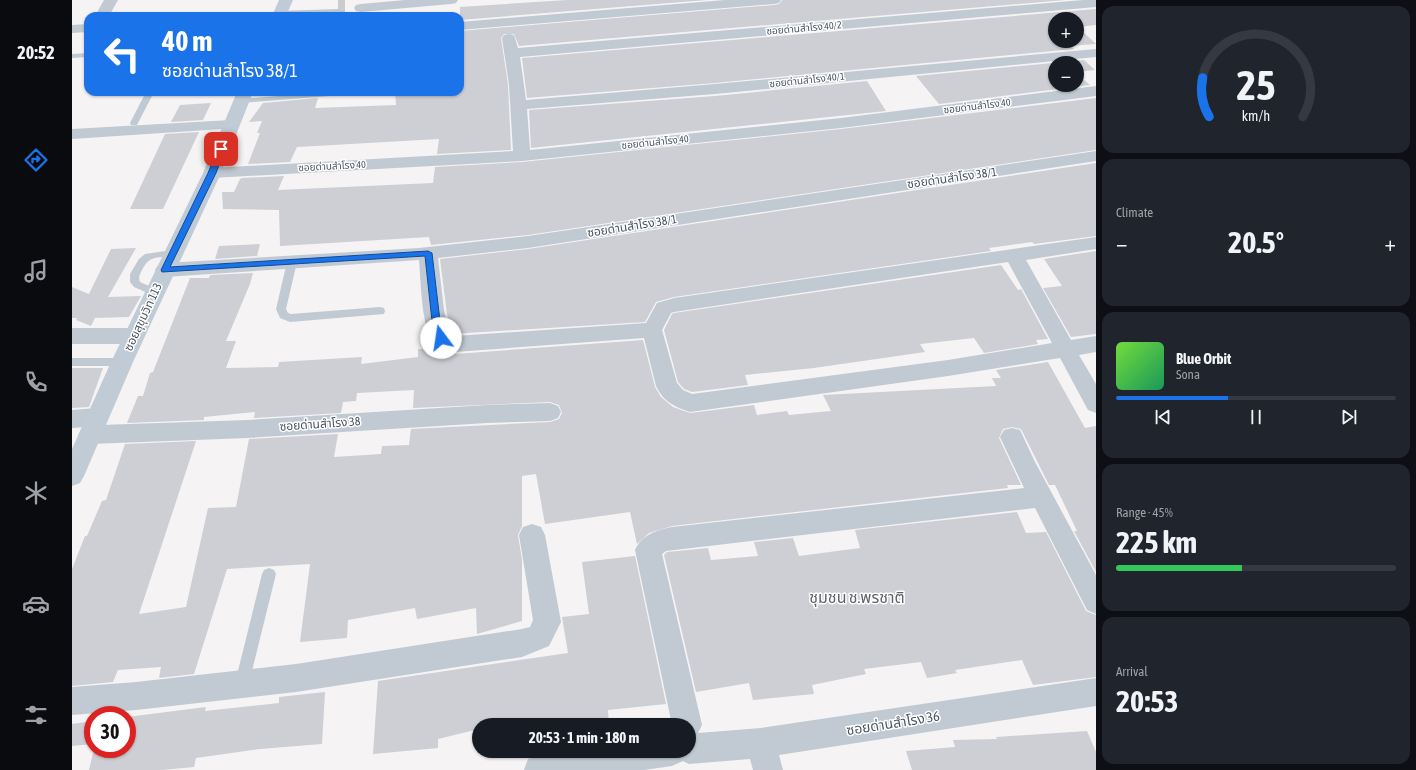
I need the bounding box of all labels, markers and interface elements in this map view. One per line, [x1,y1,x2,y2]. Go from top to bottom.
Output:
map controls [1048,12,1084,92]
button: + [1048,12,1084,48]
street label: ซอยด่านสำโรง 40/2 [766,18,842,37]
text: 40 m [162,25,212,57]
icon: left [96,28,148,80]
text: 20:52 [17,42,55,63]
button: − [1048,56,1084,92]
text: ซอยด่านสำโรง 38/1 [162,60,298,81]
text: 25 [1236,61,1276,109]
street label: ซอยด่านสำโรง 40/1 [769,70,845,89]
street label: ซอยด่านสำโรง 40 [943,95,1011,116]
text: km/h [1242,108,1270,124]
pin [204,132,238,166]
street label: ซอยด่านสำโรง 40 [621,132,689,151]
icon: arrive [210,138,232,160]
icon: directions [22,146,50,174]
street label: ซอยด่านสำโรง 40 [298,158,366,173]
street label: ซอยด่านสำโรง 38/1 [906,165,998,191]
text: Climate [1116,205,1153,220]
street label: ซอยด่านสำโรง 38/1 [586,212,678,240]
text: 20.5° [1228,225,1284,259]
text: − [1116,230,1127,256]
text: + [1385,230,1396,256]
icon: music [22,257,50,285]
street label: ซอยสุขุมวิท 113 [121,281,165,353]
position arrow [420,317,462,359]
text: Blue Orbit [1176,350,1231,367]
text: Sona [1176,367,1200,382]
icon: phone [22,368,50,396]
icon: previous [1152,406,1174,428]
icon: pause [1245,406,1267,428]
icon: next [1338,406,1360,428]
street label: ซอยด่านสำโรง 38 [279,414,361,434]
icon: climate [22,479,50,507]
text: Range · 45% [1116,505,1173,520]
text: 225 km [1116,525,1197,559]
district label: ชุมชน ช.พรชาติ [809,588,905,607]
icon: car [22,590,50,618]
text: Arrival [1116,664,1148,679]
text: 20:53 [1116,684,1178,718]
icon: filters [22,701,50,729]
speed limit sign: 30 [84,706,136,758]
street label: ซอยด่านสำโรง 36 [845,708,941,738]
text: 20:53 · 1 min · 180 m [529,729,639,746]

